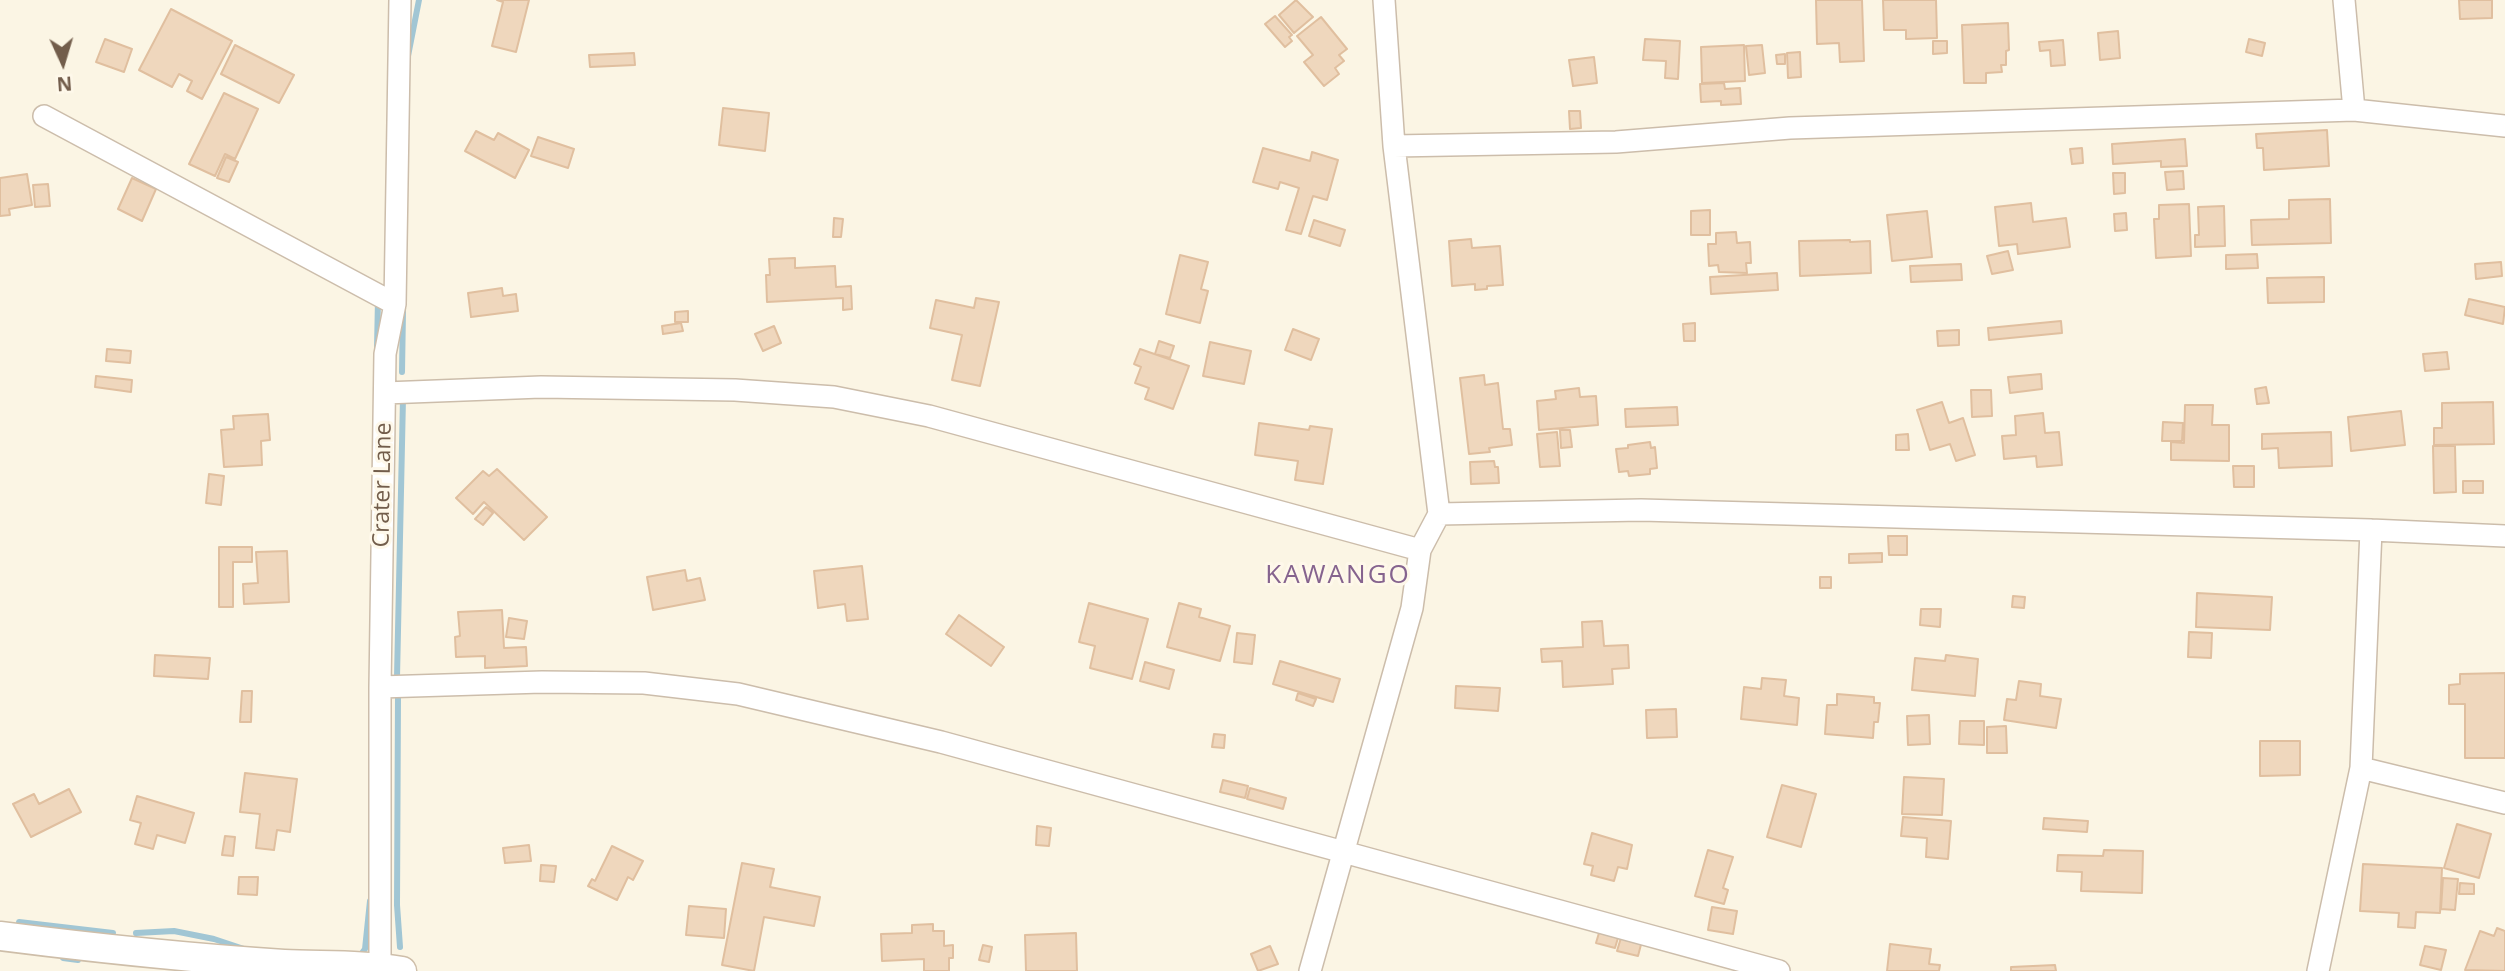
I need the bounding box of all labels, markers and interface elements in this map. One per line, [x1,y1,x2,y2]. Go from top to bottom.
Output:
north arrow [28,28,98,98]
text: N [56,70,73,97]
street label: Crater Lane [368,422,398,548]
district label: KAWANGO [1266,560,1410,592]

